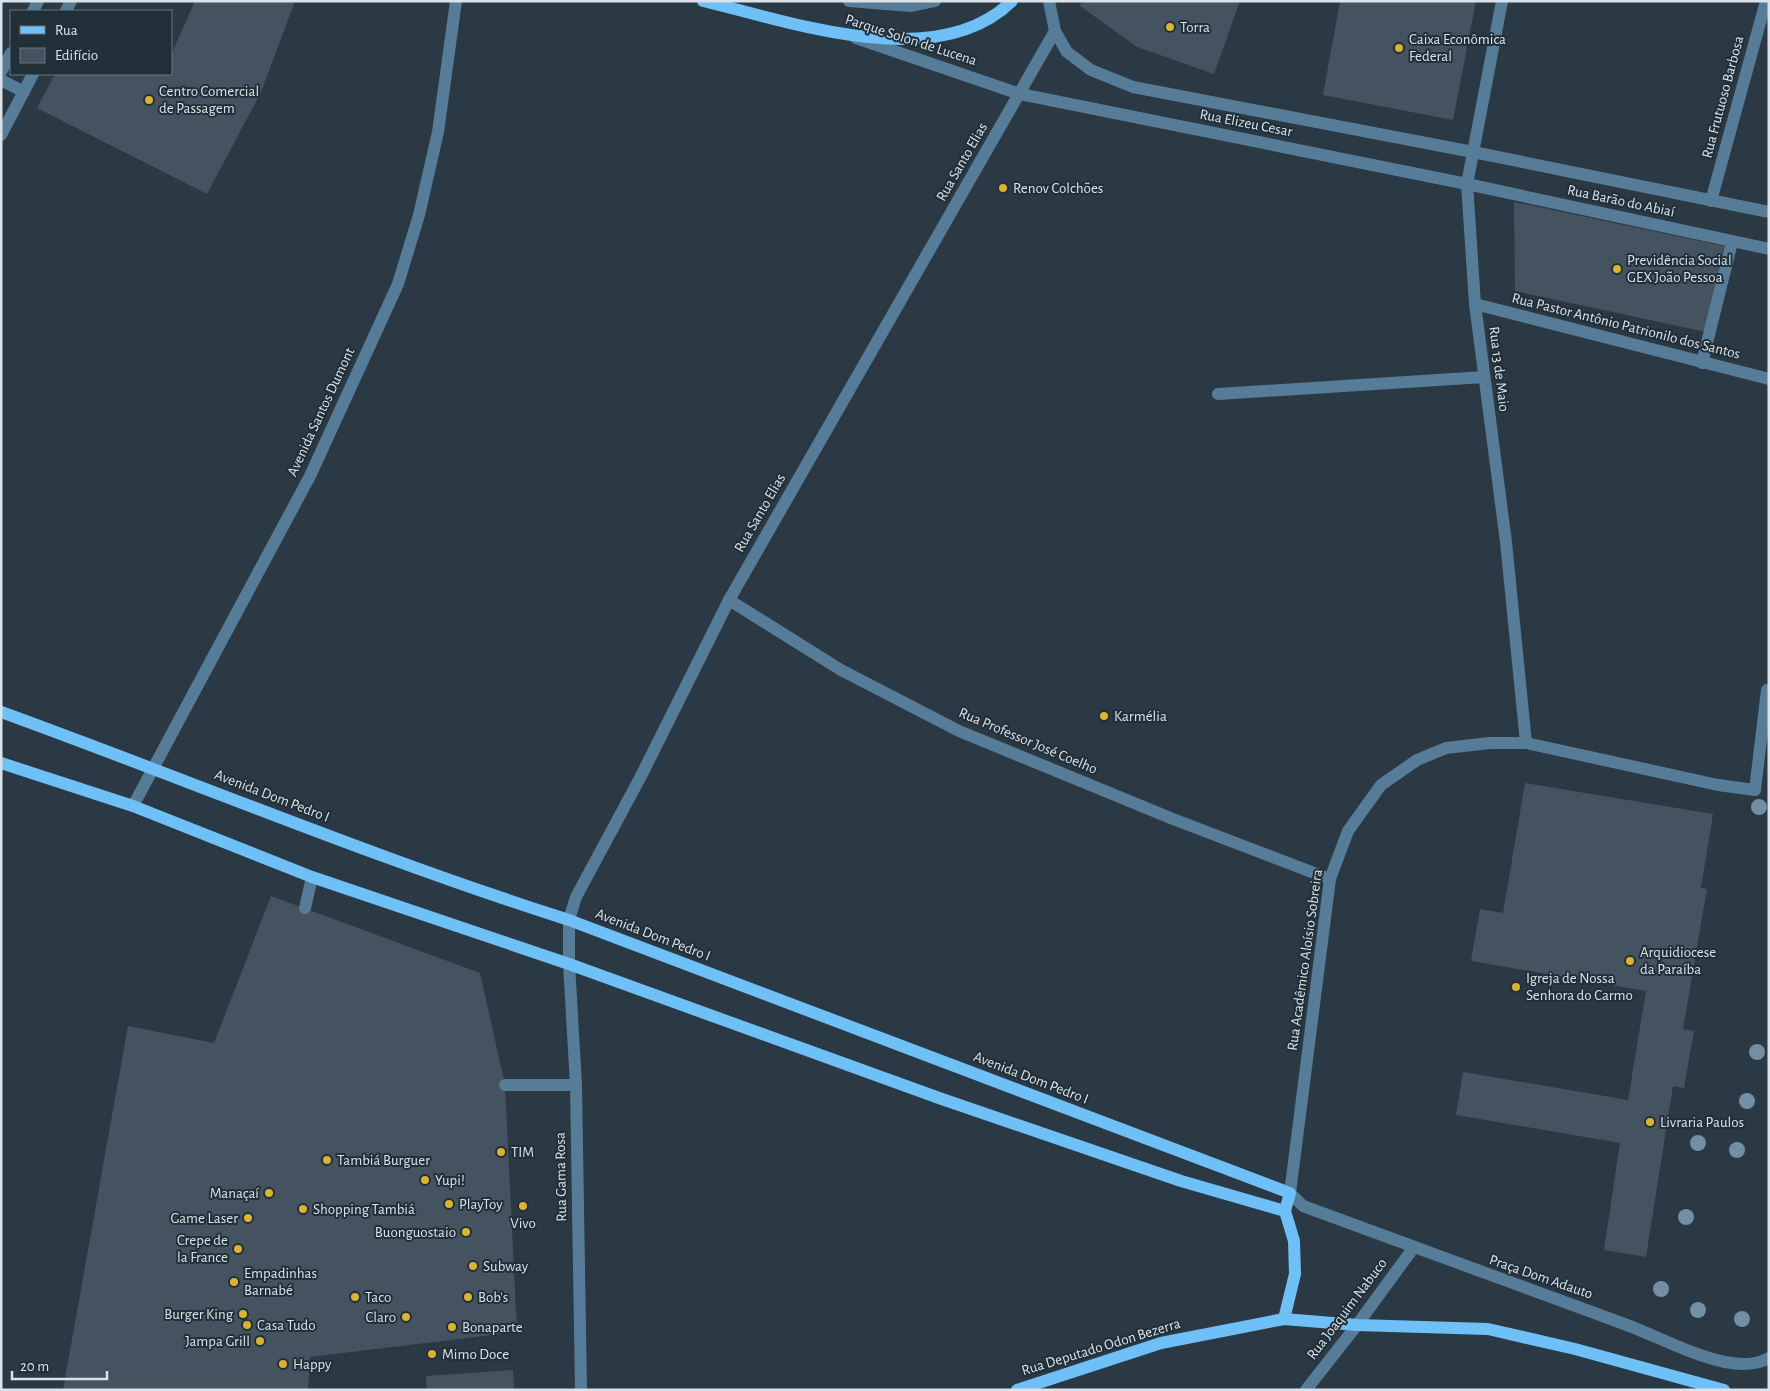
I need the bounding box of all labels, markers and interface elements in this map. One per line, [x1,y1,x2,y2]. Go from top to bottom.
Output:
legend [10,10,172,75]
street label: Parque Solon de Lucena [843,12,979,68]
place label: Torra [1180,20,1210,35]
marker: Torra [1164,21,1176,33]
text: Rua [55,23,78,38]
place label: Caixa Econômica Federal [1409,32,1506,64]
street label: Rua Frutuoso Barbosa [1699,34,1747,160]
marker: Caixa Econômica Federal [1393,42,1405,54]
text: Edifício [55,48,98,63]
place label: Centro Comercial de Passagem [159,84,259,116]
marker: Centro Comercial de Passagem [143,94,155,106]
street label: Rua Elizeu Cesar [1198,107,1294,139]
street label: Rua Santo Elias [934,120,990,204]
place label: Renov Colchões [1013,181,1103,196]
marker: Renov Colchões [997,182,1009,194]
street label: Rua Barão do Abiaí [1566,182,1676,220]
place label: Previdência Social GEX João Pessoa [1627,253,1732,285]
marker: Previdência Social GEX João Pessoa [1611,263,1623,275]
street label: Rua Pastor Antônio Patrionilo dos Santos [1510,290,1742,362]
street label: Rua 13 de Maio [1486,326,1512,412]
street label: Avenida Santos Dumont [285,345,358,479]
street label: Rua Santo Elias [732,471,788,555]
street label: Rua Professor José Coelho [957,705,1099,777]
place label: Karmélia [1114,709,1167,724]
marker: Karmélia [1098,710,1110,722]
street label: Avenida Dom Pedro I [212,767,332,825]
street label: Rua Acadêmico Aloísio Sobreira [1285,868,1325,1052]
street label: Avenida Dom Pedro I [593,906,713,964]
place label: Arquidiocese da Paraíba [1640,945,1716,977]
marker: Arquidiocese da Paraíba [1624,955,1636,967]
place label: Igreja de Nossa Senhora do Carmo [1526,971,1633,1003]
marker: Igreja de Nossa Senhora do Carmo [1510,981,1522,993]
street label: Avenida Dom Pedro I [971,1049,1091,1107]
place label: Livraria Paulos [1660,1115,1744,1130]
marker: Livraria Paulos [1644,1116,1656,1128]
street label: Rua Gama Rosa [553,1132,569,1222]
place label: TIM [511,1145,534,1160]
marker: TIM [495,1146,507,1158]
place label: Tambiá Burguer [337,1153,430,1168]
marker: Tambiá Burguer [321,1154,333,1166]
place label: Yupi! [435,1173,465,1188]
marker: Yupi! [419,1174,431,1186]
place label: Manaçaí [210,1186,259,1201]
marker: Manaçaí [263,1187,275,1199]
place label: PlayToy [459,1197,503,1212]
marker: PlayToy [443,1198,455,1210]
marker: Vivo [517,1200,529,1212]
place label: Shopping Tambiá [313,1202,415,1217]
marker: Shopping Tambiá [297,1203,309,1215]
place label: Game Laser [170,1211,238,1226]
marker: Game Laser [242,1212,254,1224]
place label: Vivo [510,1216,536,1231]
place label: Buonguostaio [375,1225,456,1240]
marker: Buonguostaio [460,1226,472,1238]
place label: Crepe de la France [177,1233,228,1265]
marker: Crepe de la France [232,1243,244,1255]
street label: Praça Dom Adauto [1487,1252,1595,1302]
street label: Rua Joaquim Nabuco [1304,1256,1390,1362]
place label: Subway [483,1259,529,1274]
marker: Subway [467,1260,479,1272]
place label: Empadinhas Barnabé [244,1266,317,1298]
marker: Empadinhas Barnabé [228,1276,240,1288]
place label: Taco [365,1290,391,1305]
place label: Bob's [478,1290,508,1305]
marker: Taco [349,1291,361,1303]
marker: Bob's [462,1291,474,1303]
place label: Burger King [164,1307,234,1322]
marker: Burger King [237,1308,249,1320]
place label: Claro [366,1310,396,1325]
marker: Claro [400,1311,412,1323]
street label: Rua Deputado Odon Bezerra [1020,1316,1182,1378]
place label: Casa Tudo [257,1318,316,1333]
marker: Casa Tudo [241,1319,253,1331]
place label: Bonaparte [462,1320,523,1335]
marker: Bonaparte [446,1321,458,1333]
place label: Jampa Grill [185,1334,250,1349]
marker: Jampa Grill [254,1335,266,1347]
place label: Mimo Doce [442,1347,509,1362]
scale bar [12,1348,108,1380]
marker: Mimo Doce [426,1348,438,1360]
place label: Happy [293,1357,332,1372]
marker: Happy [277,1358,289,1370]
text: 20 m [20,1359,49,1374]

